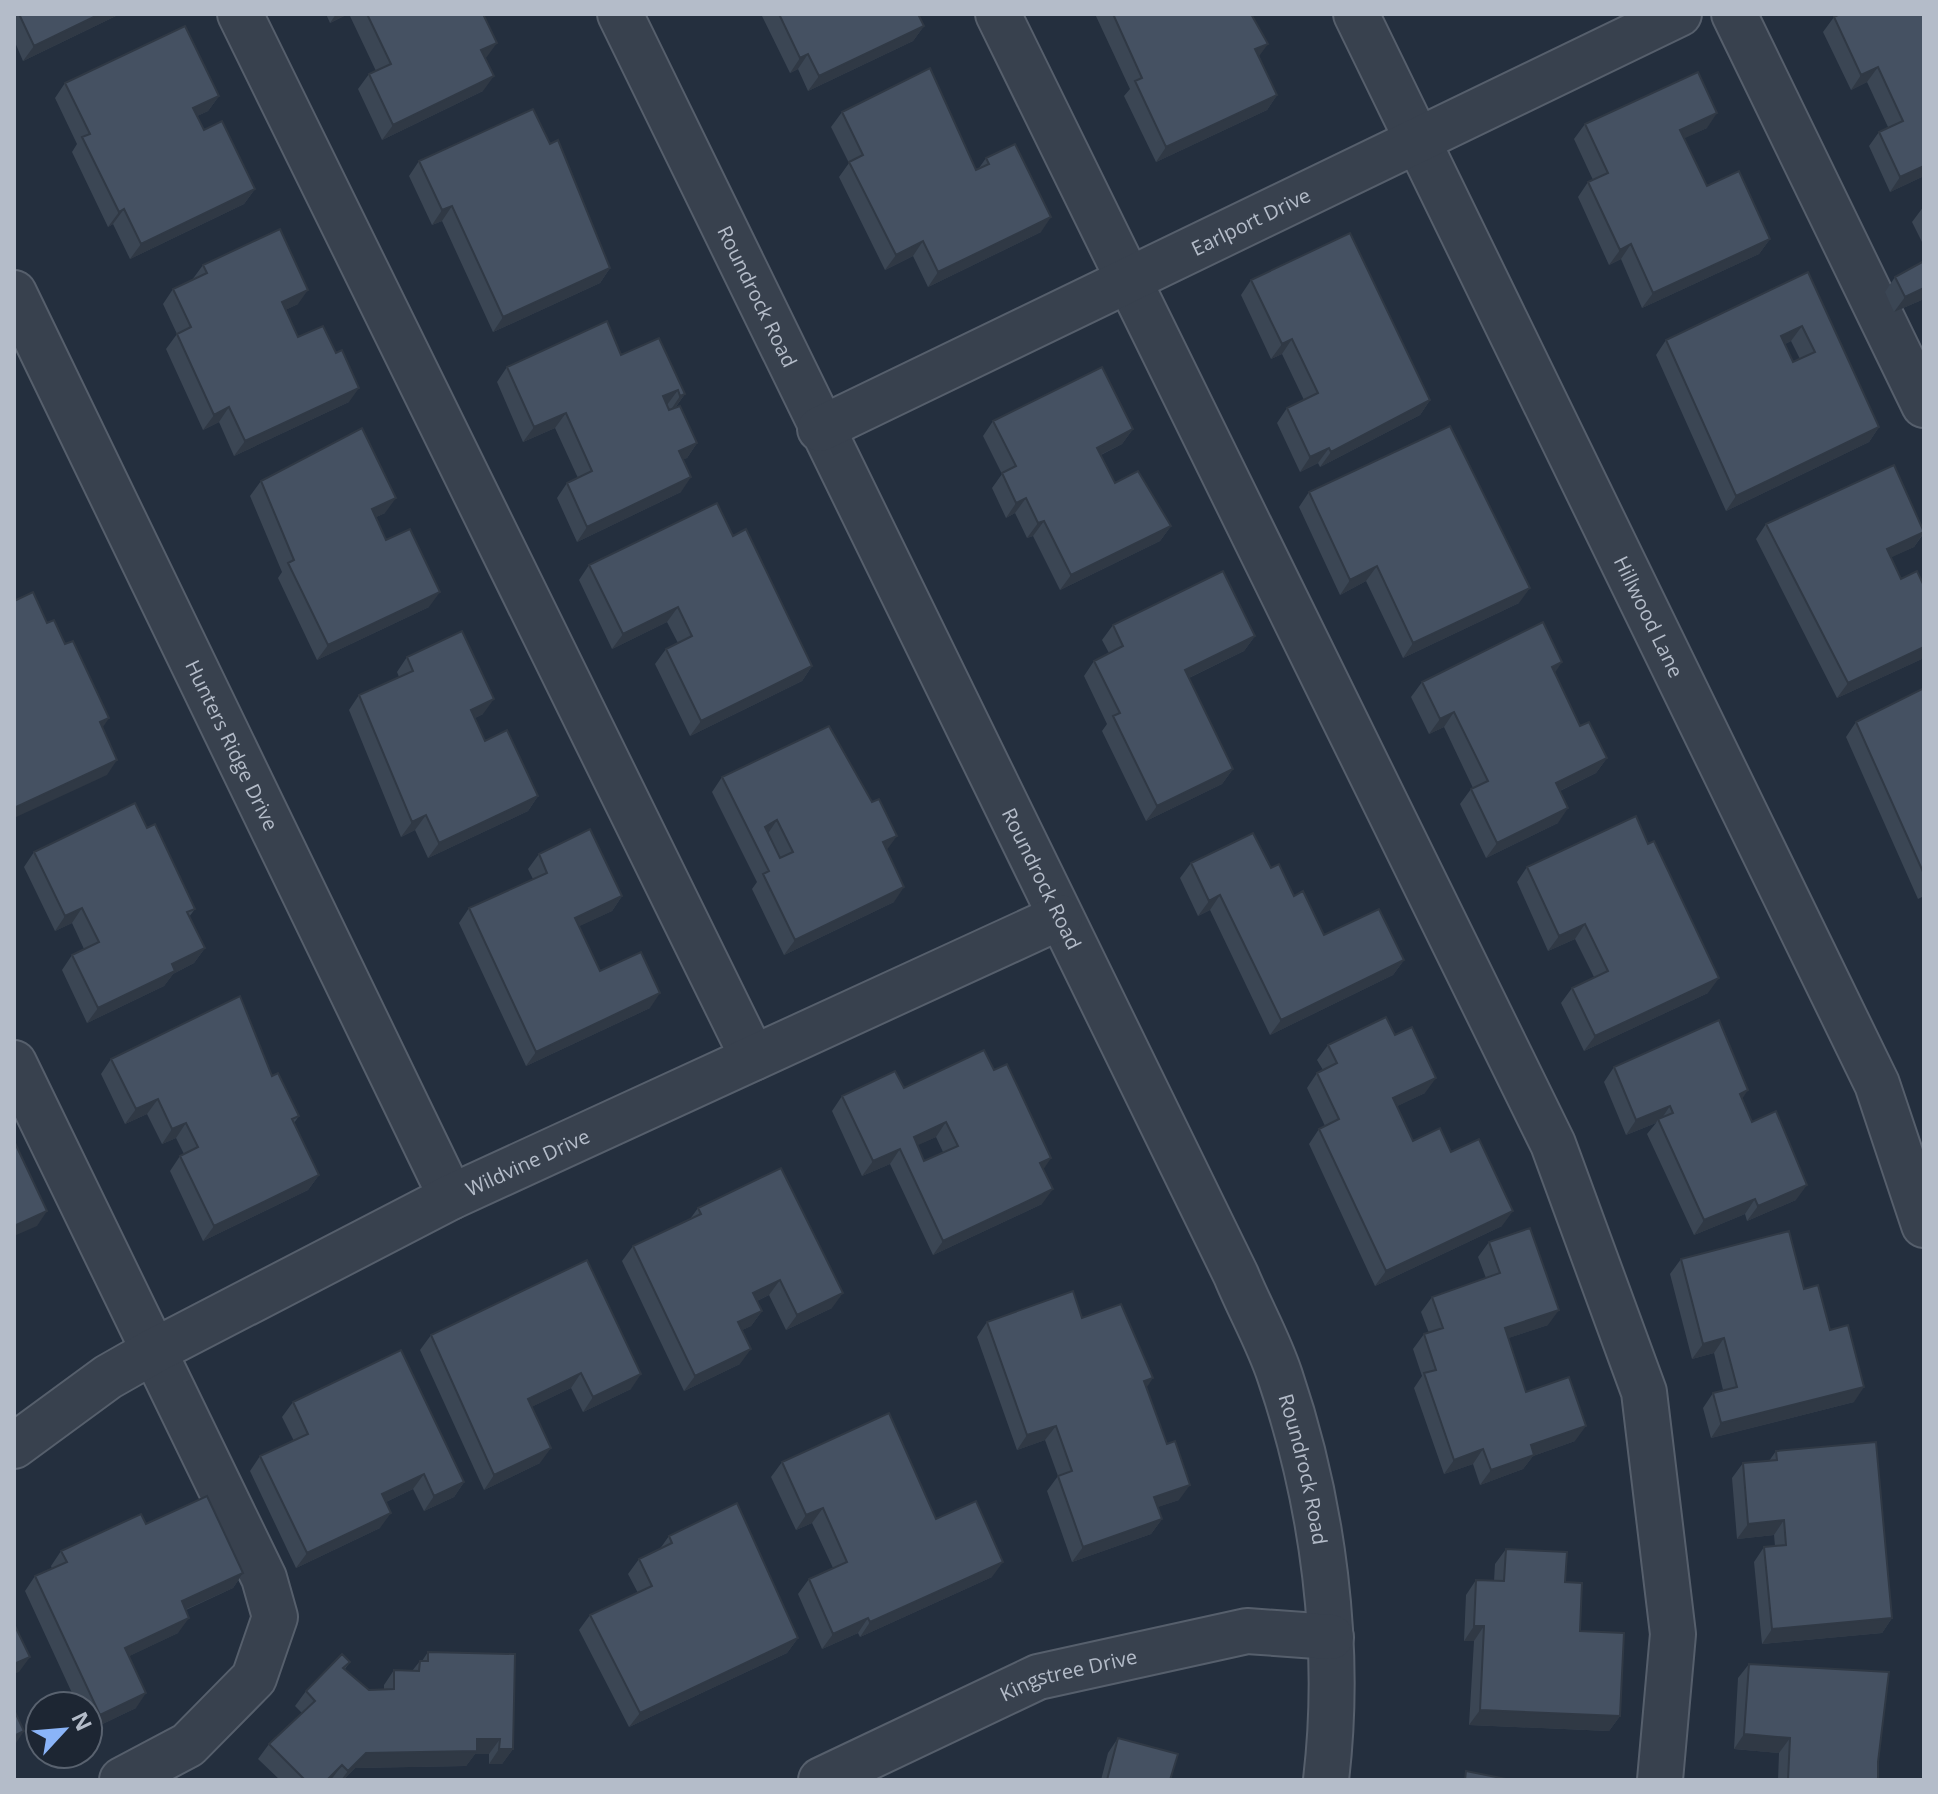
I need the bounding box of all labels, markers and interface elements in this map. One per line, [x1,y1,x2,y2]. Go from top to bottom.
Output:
street label: Earlport Drive [1186,181,1314,261]
street label: Roundrock Road [712,221,804,371]
street label: Hillwood Lane [1608,551,1690,682]
street label: Hunters Ridge Drive [180,655,285,835]
street label: Roundrock Road [996,803,1088,954]
street label: Wildvine Drive [461,1122,594,1202]
street label: Roundrock Road [1273,1390,1334,1547]
street label: Kingstree Drive [995,1642,1139,1707]
north arrow [24,1690,104,1770]
text: N [65,1706,100,1735]

